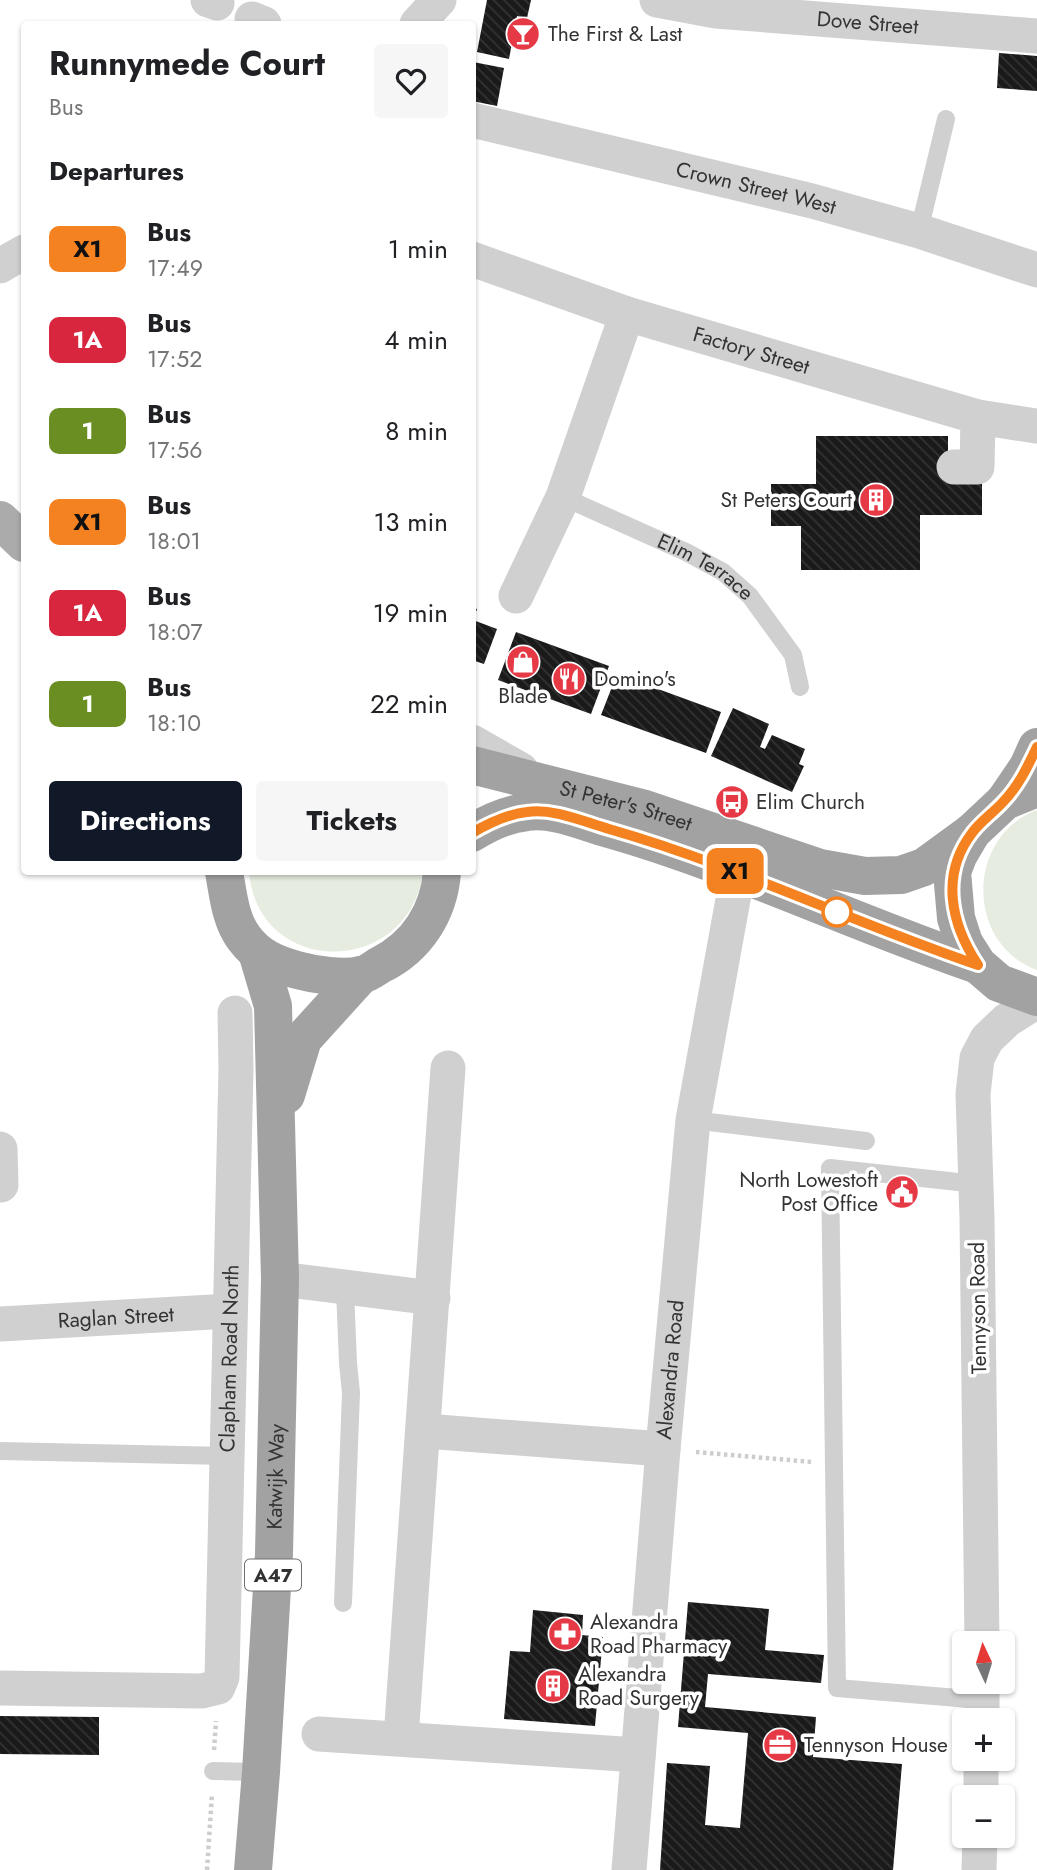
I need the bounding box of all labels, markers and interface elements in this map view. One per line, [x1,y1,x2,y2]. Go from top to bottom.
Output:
street label: Dove Street [816,4,919,42]
bar icon: The First & Last [504,15,542,53]
place label: The First & Last [548,19,682,49]
text: Runnymede Court [49,40,325,87]
button: heart [374,44,448,118]
text: Bus [49,90,83,124]
text: Departures [49,152,184,190]
street label: Crown Street West [673,154,840,222]
text: Bus [147,213,191,251]
text: 1 min [388,230,448,268]
text: X1 [73,231,102,266]
text: 17:49 [147,251,203,285]
text: Bus [147,304,191,342]
street label: Factory Street [689,319,813,382]
text: 4 min [384,321,448,359]
text: 1A [73,322,102,357]
text: 17:52 [147,342,202,376]
text: Bus [147,395,191,433]
text: 8 min [385,412,448,450]
text: 1 [81,413,94,448]
text: 17:56 [147,433,203,467]
building icon: St Peters Court [857,481,895,519]
place label: St Peters Court [721,485,852,515]
text: Bus [147,486,191,524]
text: 13 min [374,503,448,541]
text: X1 [73,504,102,539]
text: 18:01 [147,524,201,558]
street label: Elim Terrace [653,526,760,608]
text: Bus [147,577,191,615]
text: 19 min [373,594,448,632]
text: 1A [73,595,102,630]
text: 18:07 [147,615,203,649]
shop icon: Blade [504,643,542,681]
restaurant icon: Domino's [550,660,588,698]
place label: Domino's [594,664,676,694]
text: Bus [147,668,191,706]
place label: Blade [498,681,548,711]
text: 22 min [370,685,448,723]
text: 1 [81,686,94,721]
text: 18:10 [147,706,201,740]
street label: St Peter's Street [556,773,696,839]
button: Directions [49,781,242,861]
button: Tickets [256,781,448,861]
bus stop icon: Elim Church [713,783,751,821]
place label: Elim Church [756,787,865,817]
line badge: X1 [704,848,766,894]
text: X1 [721,853,749,888]
unlabelled marker [822,897,852,927]
place label: North Lowestoft Post Office [739,1165,878,1219]
public building icon: North Lowestoft Post Office [883,1173,921,1211]
street label: Tennyson Road [962,1242,994,1374]
street label: Clapham Road North [212,1264,246,1453]
street label: Raglan Street [57,1299,175,1336]
street label: Alexandra Road [649,1299,692,1441]
street label: Katwijk Way [260,1423,292,1530]
road number: A47 [245,1560,301,1590]
place label: Alexandra Road Pharmacy [590,1607,728,1661]
pharmacy icon: Alexandra Road Pharmacy [546,1615,584,1653]
north arrow [952,1631,1015,1694]
map controls [952,1631,1015,1848]
place label: Alexandra Road Surgery [578,1659,700,1713]
building icon: Alexandra Road Surgery [534,1667,572,1705]
button: + [952,1708,1015,1771]
office icon: Tennyson House [761,1726,799,1764]
place label: Tennyson House [804,1730,948,1760]
button: − [952,1785,1015,1848]

